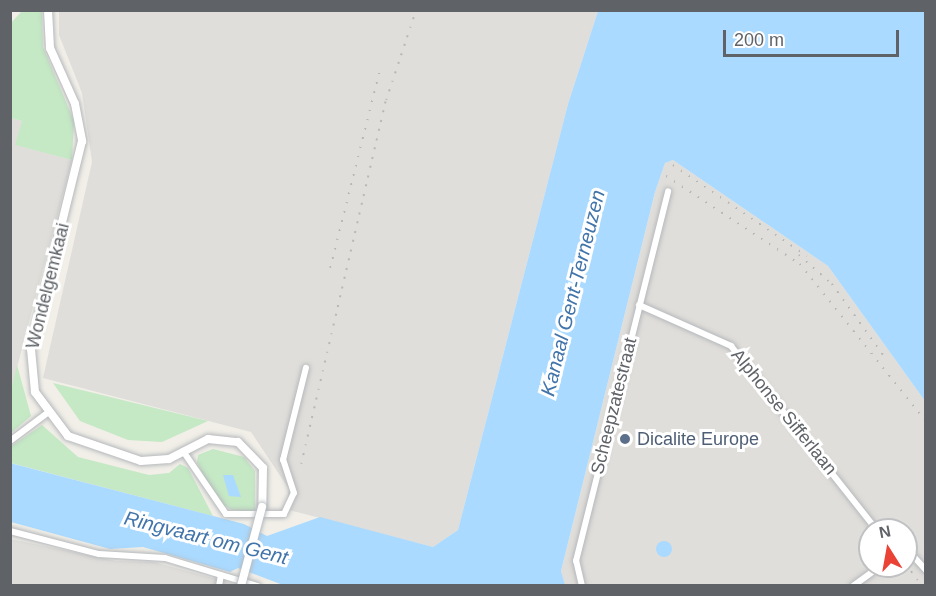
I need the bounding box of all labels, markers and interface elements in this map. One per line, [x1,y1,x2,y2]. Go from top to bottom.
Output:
scale bar [726,18,902,56]
text: 200 m [734,30,784,50]
water label: Kanaal Gent-Terneuzen [536,187,610,399]
street label: Wondelgemkaai [22,221,74,351]
street label: Scheepzatestraat [587,335,641,477]
street label: Alphonse Sifferlaan [727,345,841,479]
place label: Dicalite Europe [637,428,759,450]
marker: Dicalite Europe [618,432,632,446]
water label: Ringvaart om Gent [122,506,290,570]
north arrow [858,518,918,578]
text: N [878,522,892,541]

